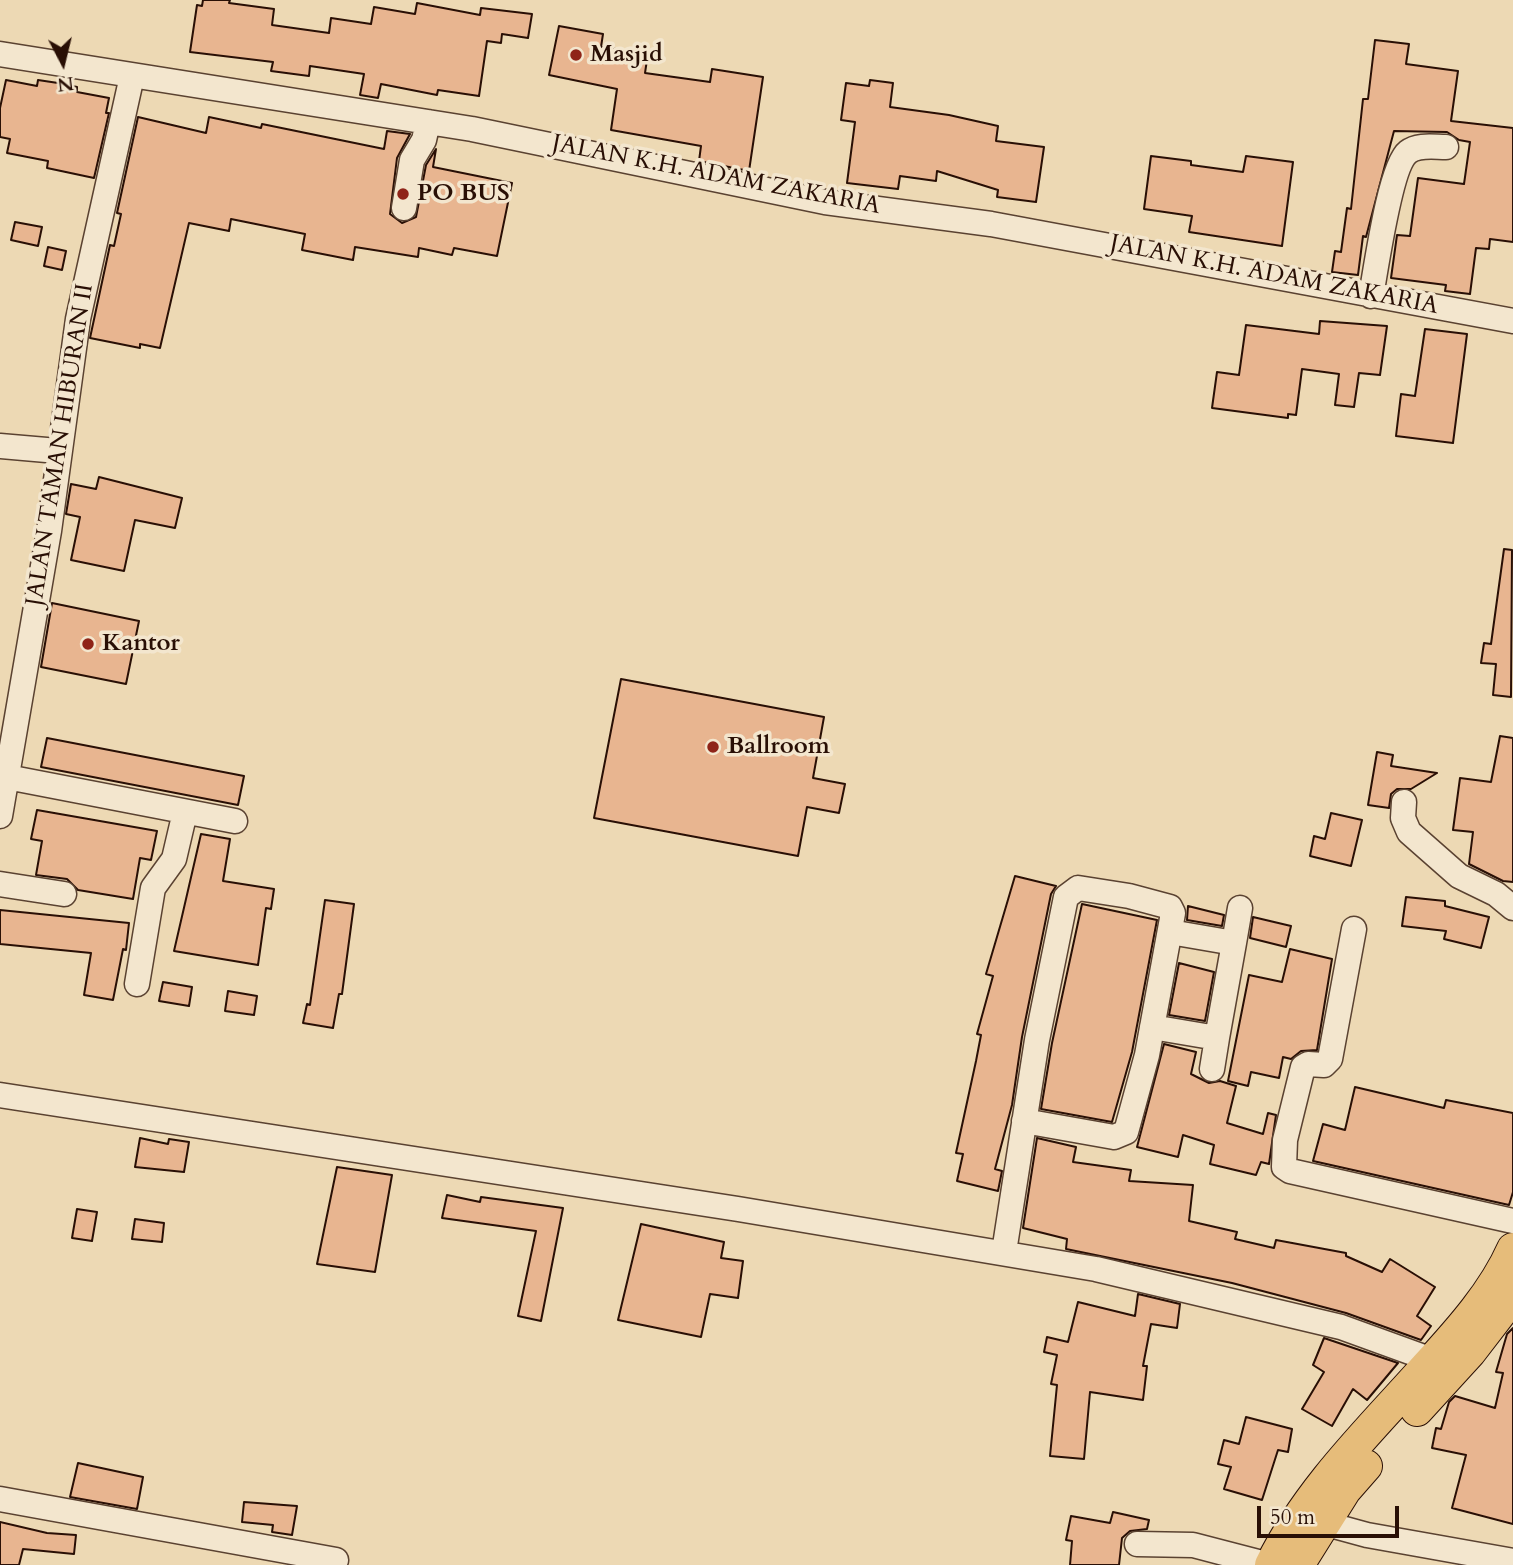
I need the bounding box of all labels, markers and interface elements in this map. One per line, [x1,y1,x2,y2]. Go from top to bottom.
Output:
north arrow [28,28,98,98]
place label: Masjid [590,41,663,69]
marker: Masjid [568,47,584,63]
text: N [56,70,75,98]
street label: JALAN K.H. ADAM ZAKARIA [549,130,883,222]
place label: PO BUS [417,180,510,208]
marker: PO BUS [395,186,411,202]
street label: JALAN K.H. ADAM ZAKARIA [1107,230,1441,322]
street label: JALAN TAMAN HIBURAN II [21,282,101,608]
place label: Kantor [102,630,180,658]
marker: Kantor [80,636,96,652]
place label: Ballroom [727,733,830,761]
marker: Ballroom [705,739,721,755]
scale bar [1261,1492,1403,1536]
text: 50 m [1270,1503,1315,1532]

